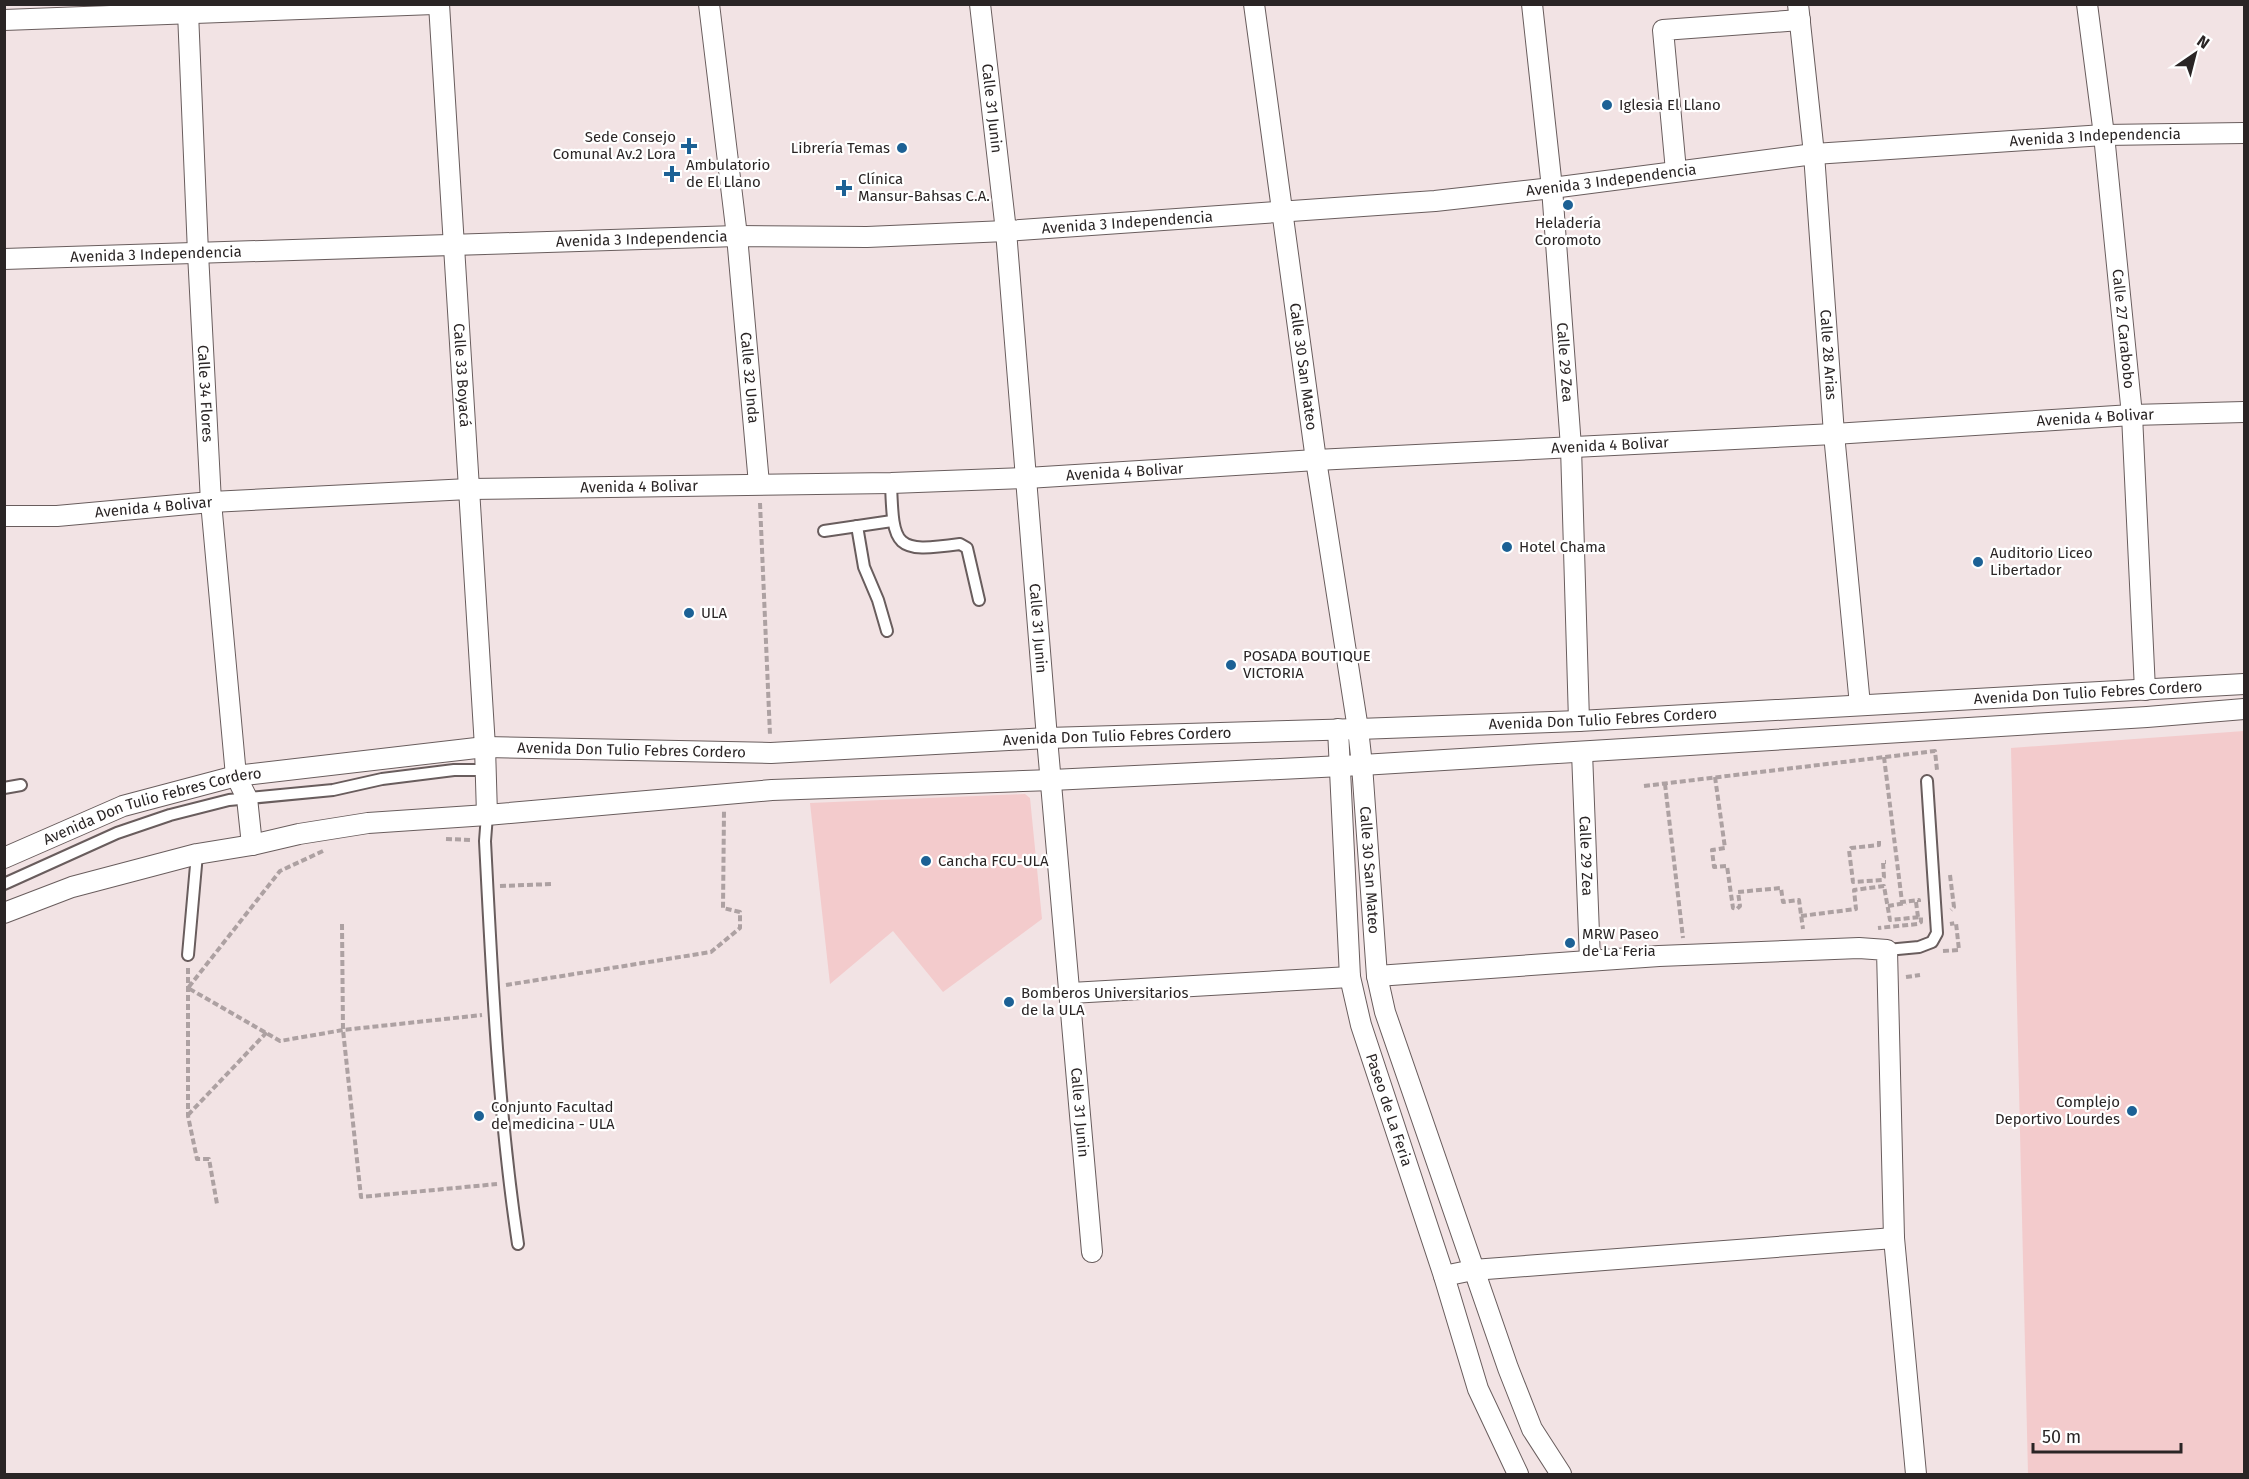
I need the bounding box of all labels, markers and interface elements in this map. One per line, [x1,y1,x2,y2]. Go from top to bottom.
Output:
north arrow [2165,24,2225,84]
text: N [2194,31,2213,53]
street label: Calle 31 Junin [978,63,1006,154]
place label: Iglesia El Llano [1619,96,1721,114]
marker: Iglesia El Llano [1600,98,1614,112]
street label: Avenida 3 Independencia [2009,125,2181,150]
place label: Sede Consejo Comunal Av.2 Lora [553,128,676,163]
marker: Sede Consejo Comunal Av.2 Lora [680,137,698,155]
place label: Librería Temas [791,139,890,157]
marker: Librería Temas [895,141,909,155]
place label: Ambulatorio de El Llano [686,156,770,191]
street label: Avenida 3 Independencia [1525,160,1698,200]
marker: Ambulatorio de El Llano [663,165,681,183]
place label: Clínica Mansur-Bahsas C.A. [858,170,990,205]
marker: Clínica Mansur-Bahsas C.A. [835,179,853,197]
marker: Heladería Coromoto [1561,198,1575,212]
street label: Avenida 3 Independencia [1041,208,1213,237]
place label: Heladería Coromoto [1535,214,1601,249]
street label: Avenida 3 Independencia [556,227,728,251]
street label: Avenida 3 Independencia [70,243,242,266]
street label: Calle 27 Carabobo [2108,268,2138,390]
street label: Calle 30 San Mateo [1286,302,1321,431]
street label: Calle 28 Arias [1816,309,1841,400]
street label: Calle 29 Zea [1553,322,1577,403]
street label: Calle 33 Boyacá [450,323,474,428]
street label: Calle 32 Unda [737,331,763,424]
street label: Calle 34 Flores [194,344,217,443]
street label: Avenida 4 Bolivar [2036,405,2154,430]
street label: Avenida 4 Bolivar [1551,433,1670,457]
street label: Avenida 4 Bolivar [1065,459,1184,485]
street label: Avenida 4 Bolivar [580,477,698,496]
street label: Avenida 4 Bolivar [94,493,213,522]
place label: Hotel Chama [1519,538,1606,556]
marker: Hotel Chama [1500,540,1514,554]
place label: Auditorio Liceo Libertador [1990,544,2093,579]
marker: Auditorio Liceo Libertador [1971,555,1985,569]
street label: Calle 31 Junin [1026,583,1051,674]
place label: ULA [701,604,727,622]
marker: ULA [682,606,696,620]
place label: POSADA BOUTIQUE VICTORIA [1243,647,1371,682]
marker: POSADA BOUTIQUE VICTORIA [1224,658,1238,672]
street label: Avenida Don Tulio Febres Cordero [1973,677,2203,708]
street label: Avenida Don Tulio Febres Cordero [1488,704,1717,733]
street label: Avenida Don Tulio Febres Cordero [1002,724,1232,749]
street label: Avenida Don Tulio Febres Cordero [517,739,746,761]
street label: Avenida Don Tulio Febres Cordero [40,764,262,849]
street label: Calle 30 San Mateo [1356,805,1383,935]
street label: Calle 29 Zea [1575,816,1597,896]
place label: Cancha FCU-ULA [938,852,1049,870]
marker: Cancha FCU-ULA [919,854,933,868]
place label: MRW Paseo de La Feria [1582,925,1659,960]
marker: MRW Paseo de La Feria [1563,936,1577,950]
place label: Bomberos Universitarios de la ULA [1021,984,1188,1019]
marker: Bomberos Universitarios de la ULA [1002,995,1016,1009]
street label: Paseo de La Feria [1362,1051,1416,1169]
street label: Calle 31 Junin [1067,1067,1093,1158]
place label: Complejo Deportivo Lourdes [1995,1093,2120,1128]
place label: Conjunto Facultad de medicina - ULA [491,1098,615,1133]
marker: Complejo Deportivo Lourdes [2125,1104,2139,1118]
marker: Conjunto Facultad de medicina - ULA [472,1109,486,1123]
scale bar [2033,1416,2182,1454]
text: 50 m [2042,1426,2081,1448]

